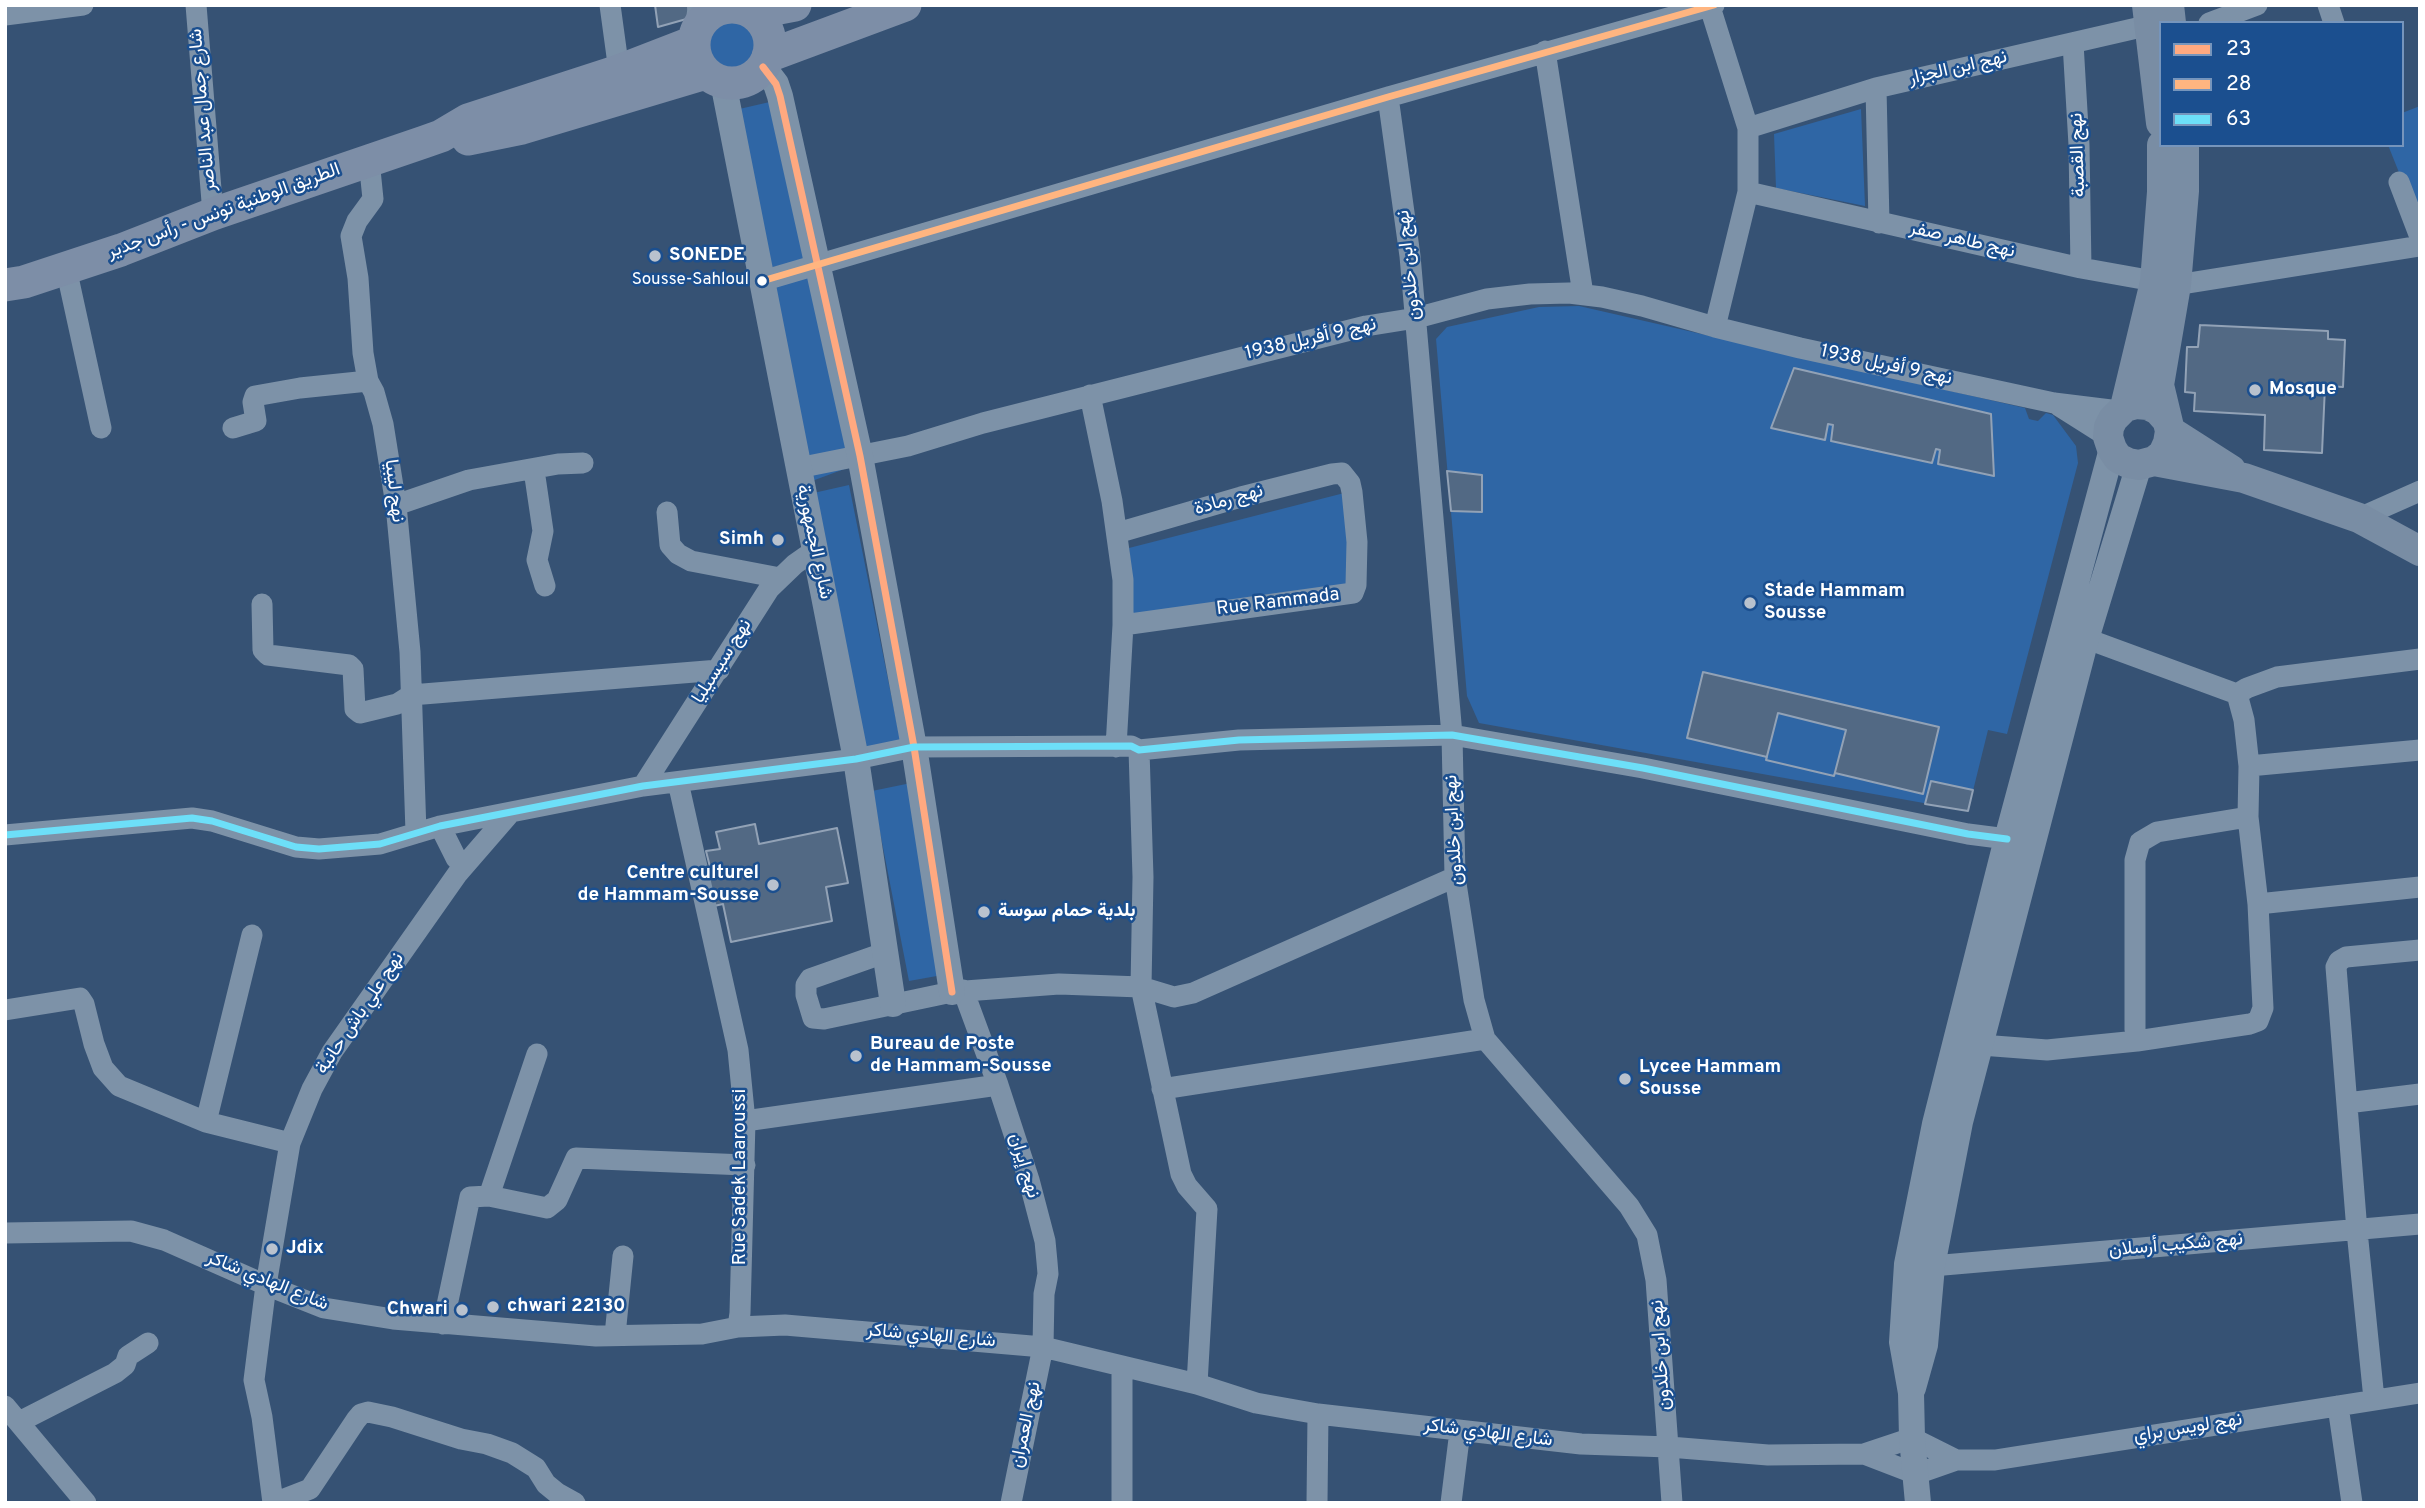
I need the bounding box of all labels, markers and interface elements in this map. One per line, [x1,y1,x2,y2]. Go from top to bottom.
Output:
legend [2159,21,2404,147]
street label: شارع جمال عبد الناصر [186,28,222,192]
text: 23 [2226,36,2252,63]
street label: نهج ابن الجزار [1907,47,2009,91]
text: 28 [2226,71,2252,98]
text: 63 [2226,106,2251,133]
street label: نهج القصبة [2066,112,2092,198]
street label: الطريق الوطنية تونس - رأس جدير [104,159,344,265]
street label: نهج ابن خلدون [1393,209,1427,321]
street label: نهج طاهر صفر [1907,218,2017,264]
place label: SONEDE [669,245,745,267]
marker: SONEDE [647,248,663,264]
place label: Sousse-Sahloul [632,271,749,291]
marker: Sousse-Sahloul [755,274,769,288]
street label: نهج 9 أفريل 1938 [1243,314,1379,366]
street label: نهج 9 أفريل 1938 [1818,341,1954,391]
place label: Mosque [2269,379,2337,401]
marker: Mosque [2247,382,2263,398]
street label: نهج ليبيا [378,458,408,524]
street label: نهج رمادة [1192,480,1266,522]
street label: شارع الجمهورية [790,483,836,601]
place label: Simh [719,529,764,551]
marker: Simh [770,532,786,548]
place label: Stade Hammam Sousse [1764,581,1905,625]
street label: Rue Rammada [1215,584,1341,622]
marker: Stade Hammam Sousse [1742,595,1758,611]
street label: نهج سيسيليا [688,616,758,708]
street label: نهج ابن خلدون [1441,774,1469,886]
place label: Centre culturel de Hammam-Sousse [577,863,759,907]
marker: Centre culturel de Hammam-Sousse [765,877,781,893]
place label: بلدية حمام سوسة [998,901,1136,923]
marker: بلدية حمام سوسة [976,904,992,920]
street label: نهج علي باش حانبة [312,949,410,1079]
place label: Bureau de Poste de Hammam-Sousse [870,1034,1052,1078]
marker: Bureau de Poste de Hammam-Sousse [848,1048,864,1064]
place label: Lycee Hammam Sousse [1639,1057,1781,1101]
marker: Lycee Hammam Sousse [1617,1071,1633,1087]
street label: Rue Sadek Laaroussi [730,1089,752,1265]
street label: نهج إيران [1002,1131,1044,1201]
street label: نهج شكيب أرسلان [2108,1229,2244,1263]
place label: Jdix [286,1238,324,1260]
marker: Jdix [264,1241,280,1257]
street label: شارع الهادي شاكر [203,1247,331,1317]
place label: chwari 22130 [507,1296,626,1318]
place label: Chwari [387,1299,448,1321]
marker: chwari 22130 [485,1299,501,1315]
street label: نهج ابن خلدون [1647,1299,1677,1411]
marker: Chwari [454,1302,470,1318]
street label: شارع الهادي شاكر [865,1320,997,1354]
street label: نهج العمران [1007,1380,1047,1470]
street label: نهج لويس براي [2132,1409,2244,1449]
street label: شارع الهادي شاكر [1422,1415,1554,1453]

